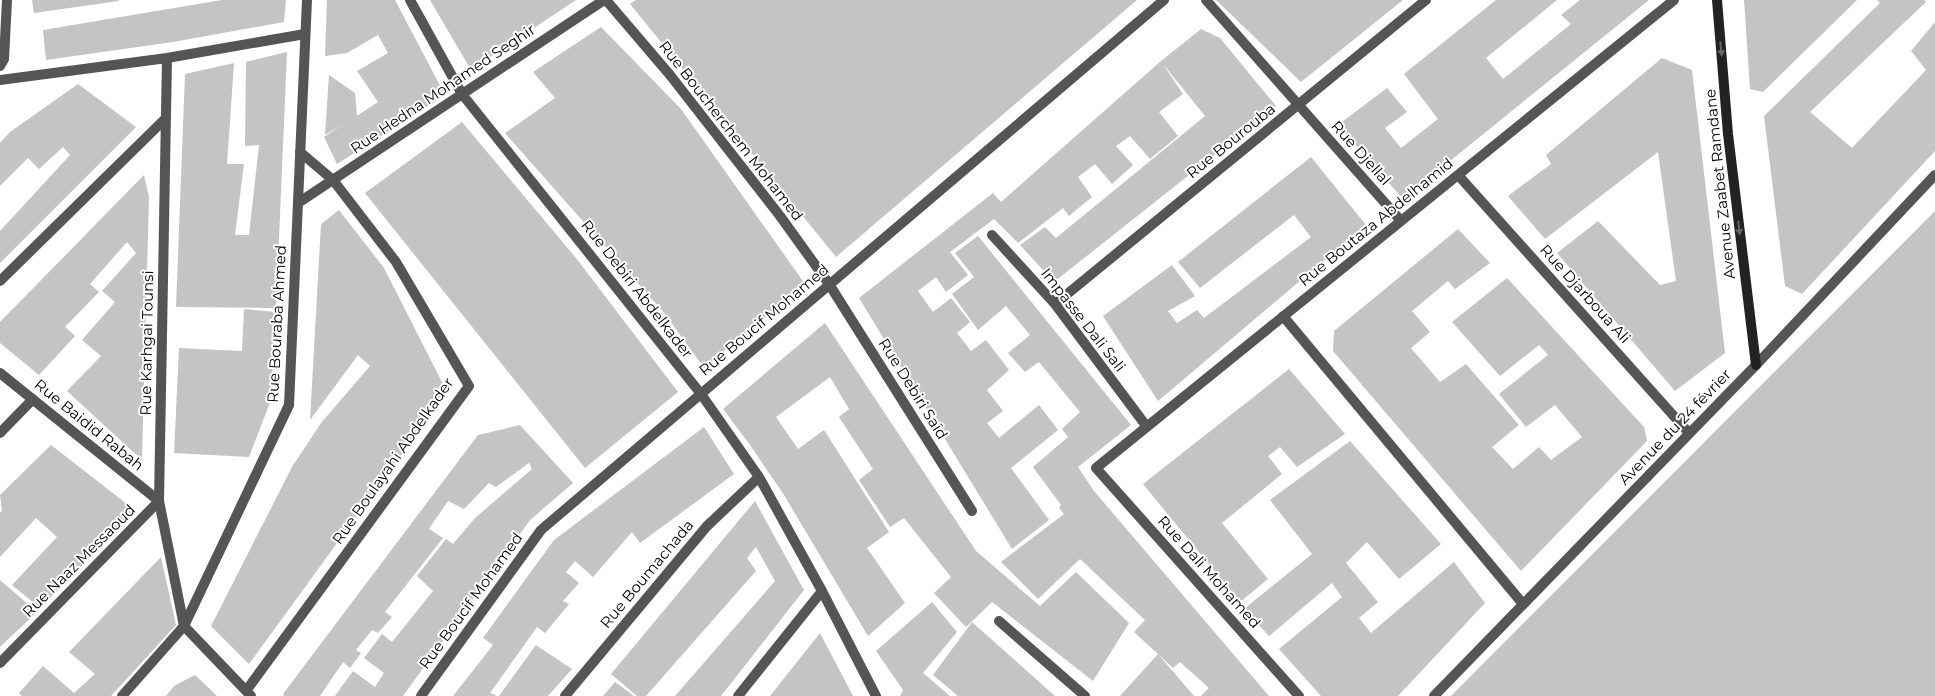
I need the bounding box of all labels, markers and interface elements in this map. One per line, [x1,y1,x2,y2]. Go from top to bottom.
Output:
street label: Rue Hedna Mohamed Seghir [347,20,539,158]
street label: Rue Boucherchem Mohamed [655,37,808,225]
one-way arrow [1717,41,1725,57]
street label: Avenue Zaabet Ramdane [1700,88,1739,280]
street label: Rue Bourouba [1182,99,1279,182]
street label: Rue Djellal [1327,116,1395,189]
street label: Rue Boutaza Abdelhamid [1295,153,1457,290]
street label: Rue Debiri Abdelkader [577,216,697,362]
one-way arrow [1735,220,1743,236]
street label: Rue Djarboua Ali [1536,240,1635,347]
street label: Rue Bouraba Ahmed [263,245,290,403]
street label: Rue Boucif Mohamed [695,260,833,380]
street label: Impasse Dali Sali [1037,264,1130,375]
street label: Rue Karhgai Tounsi [136,270,157,416]
street label: Rue Debiri Saïd [875,335,952,443]
street label: Avenue du 24 février [1614,365,1735,489]
street label: Rue Boulayahi Abdelkader [328,374,458,548]
street label: Rue Baidid Rabah [31,375,148,475]
street label: Rue Naaz Messaoud [18,500,139,621]
street label: Rue Dali Mohamed [1154,511,1265,632]
street label: Rue Boumachada [596,516,698,632]
street label: Rue Boucif Mohamed [415,529,526,673]

